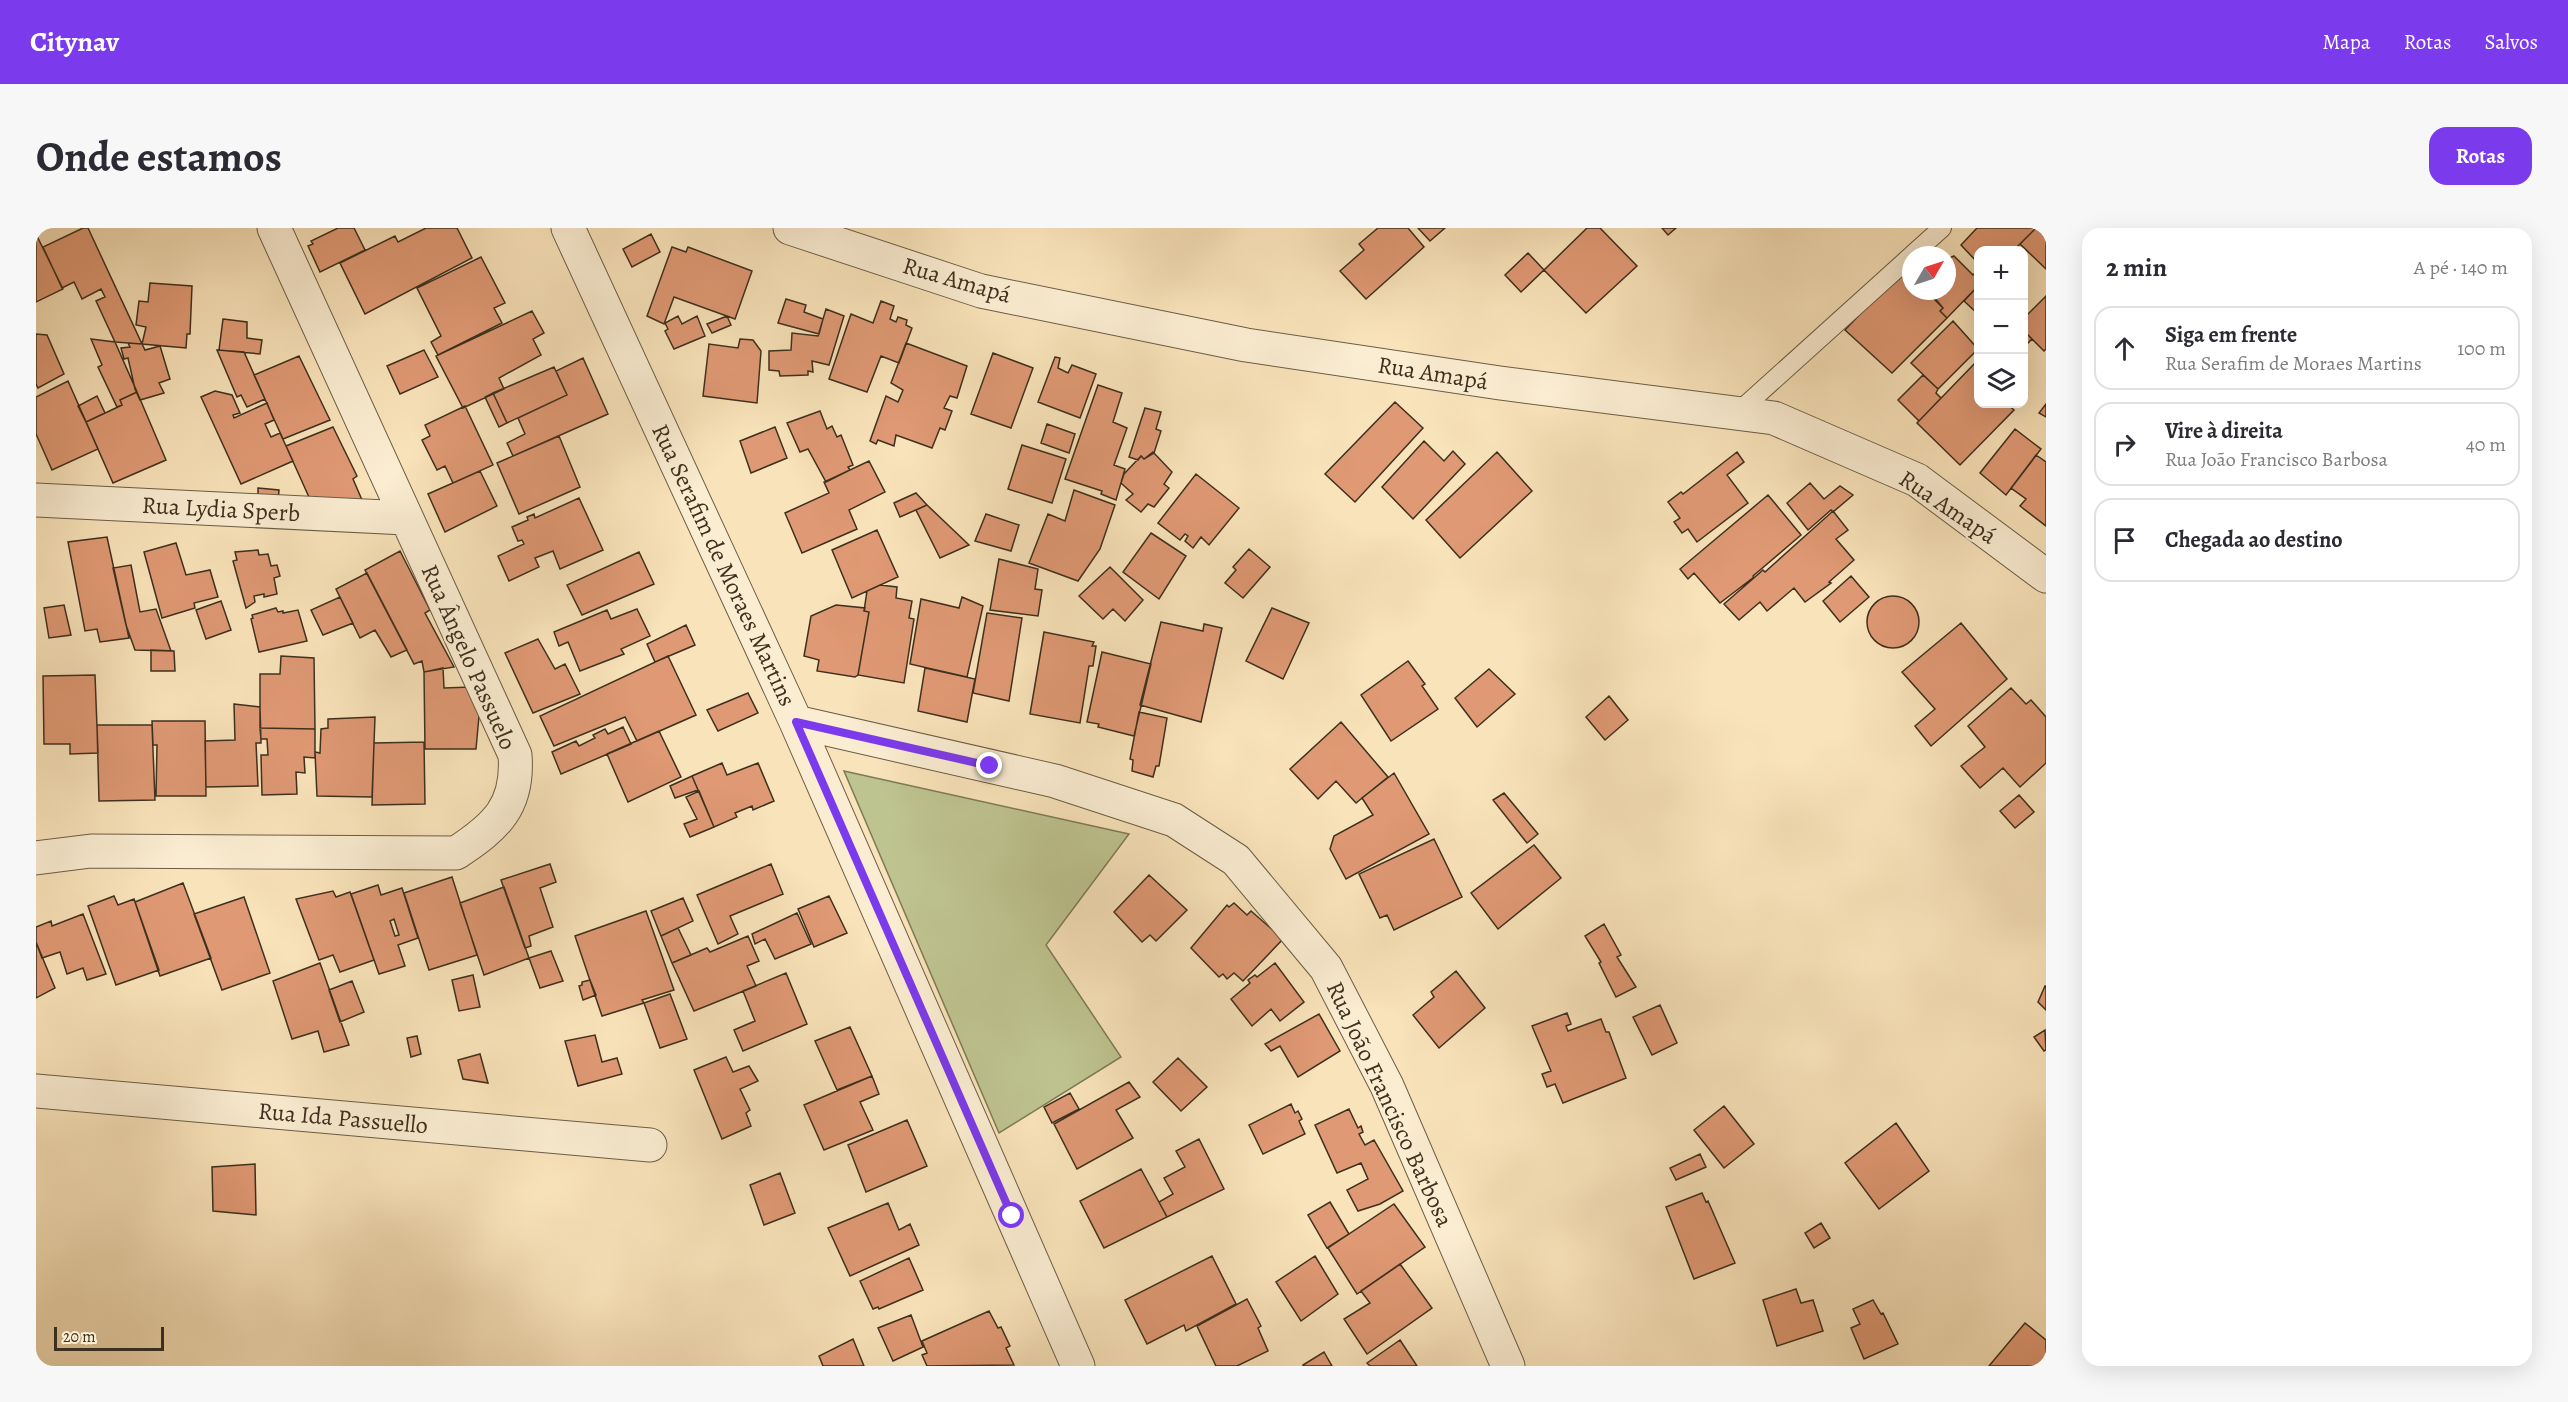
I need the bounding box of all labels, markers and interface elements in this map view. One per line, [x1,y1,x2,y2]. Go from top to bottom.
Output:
text: Citynav [30,23,119,61]
text: Mapa [2322,28,2371,56]
text: Rotas [2404,28,2451,56]
text: Salvos [2484,28,2538,56]
button: Rotas [2429,127,2532,185]
text: Onde estamos [36,128,282,185]
north arrow [1902,246,1956,300]
map controls [1974,246,2028,408]
button: + [1974,246,2028,300]
street label: Rua Amapá [899,249,1016,311]
text: 2 min [2106,250,2167,285]
text: A pé · 140 m [2414,254,2508,281]
button: − [1974,300,2028,354]
text: Siga em frente [2165,320,2297,350]
icon: ahead [2108,332,2141,365]
text: 100 m [2457,335,2506,362]
street label: Rua Amapá [1375,348,1491,398]
text: Rua Serafim de Moraes Martins [2165,350,2422,377]
button: layers [1974,354,2028,408]
text: Vire à direita [2165,416,2283,446]
street label: Rua Serafim de Moraes Martins [644,419,804,711]
icon: right [2108,428,2141,461]
text: 40 m [2466,431,2506,458]
text: Rua João Francisco Barbosa [2165,446,2388,473]
street label: Rua Amapá [1893,463,2004,552]
street label: Rua Lydia Sperb [141,489,301,529]
icon: arrive [2108,524,2141,557]
text: Chegada ao destino [2165,525,2343,555]
street label: Rua Ângelo Passuelo [414,559,524,755]
route end [976,752,1002,778]
street label: Rua João Francisco Barbosa [1319,976,1461,1233]
street label: Rua Ida Passuello [257,1095,429,1141]
route start [998,1202,1024,1228]
scale bar [54,1324,164,1352]
text: 20 m [63,1326,96,1348]

